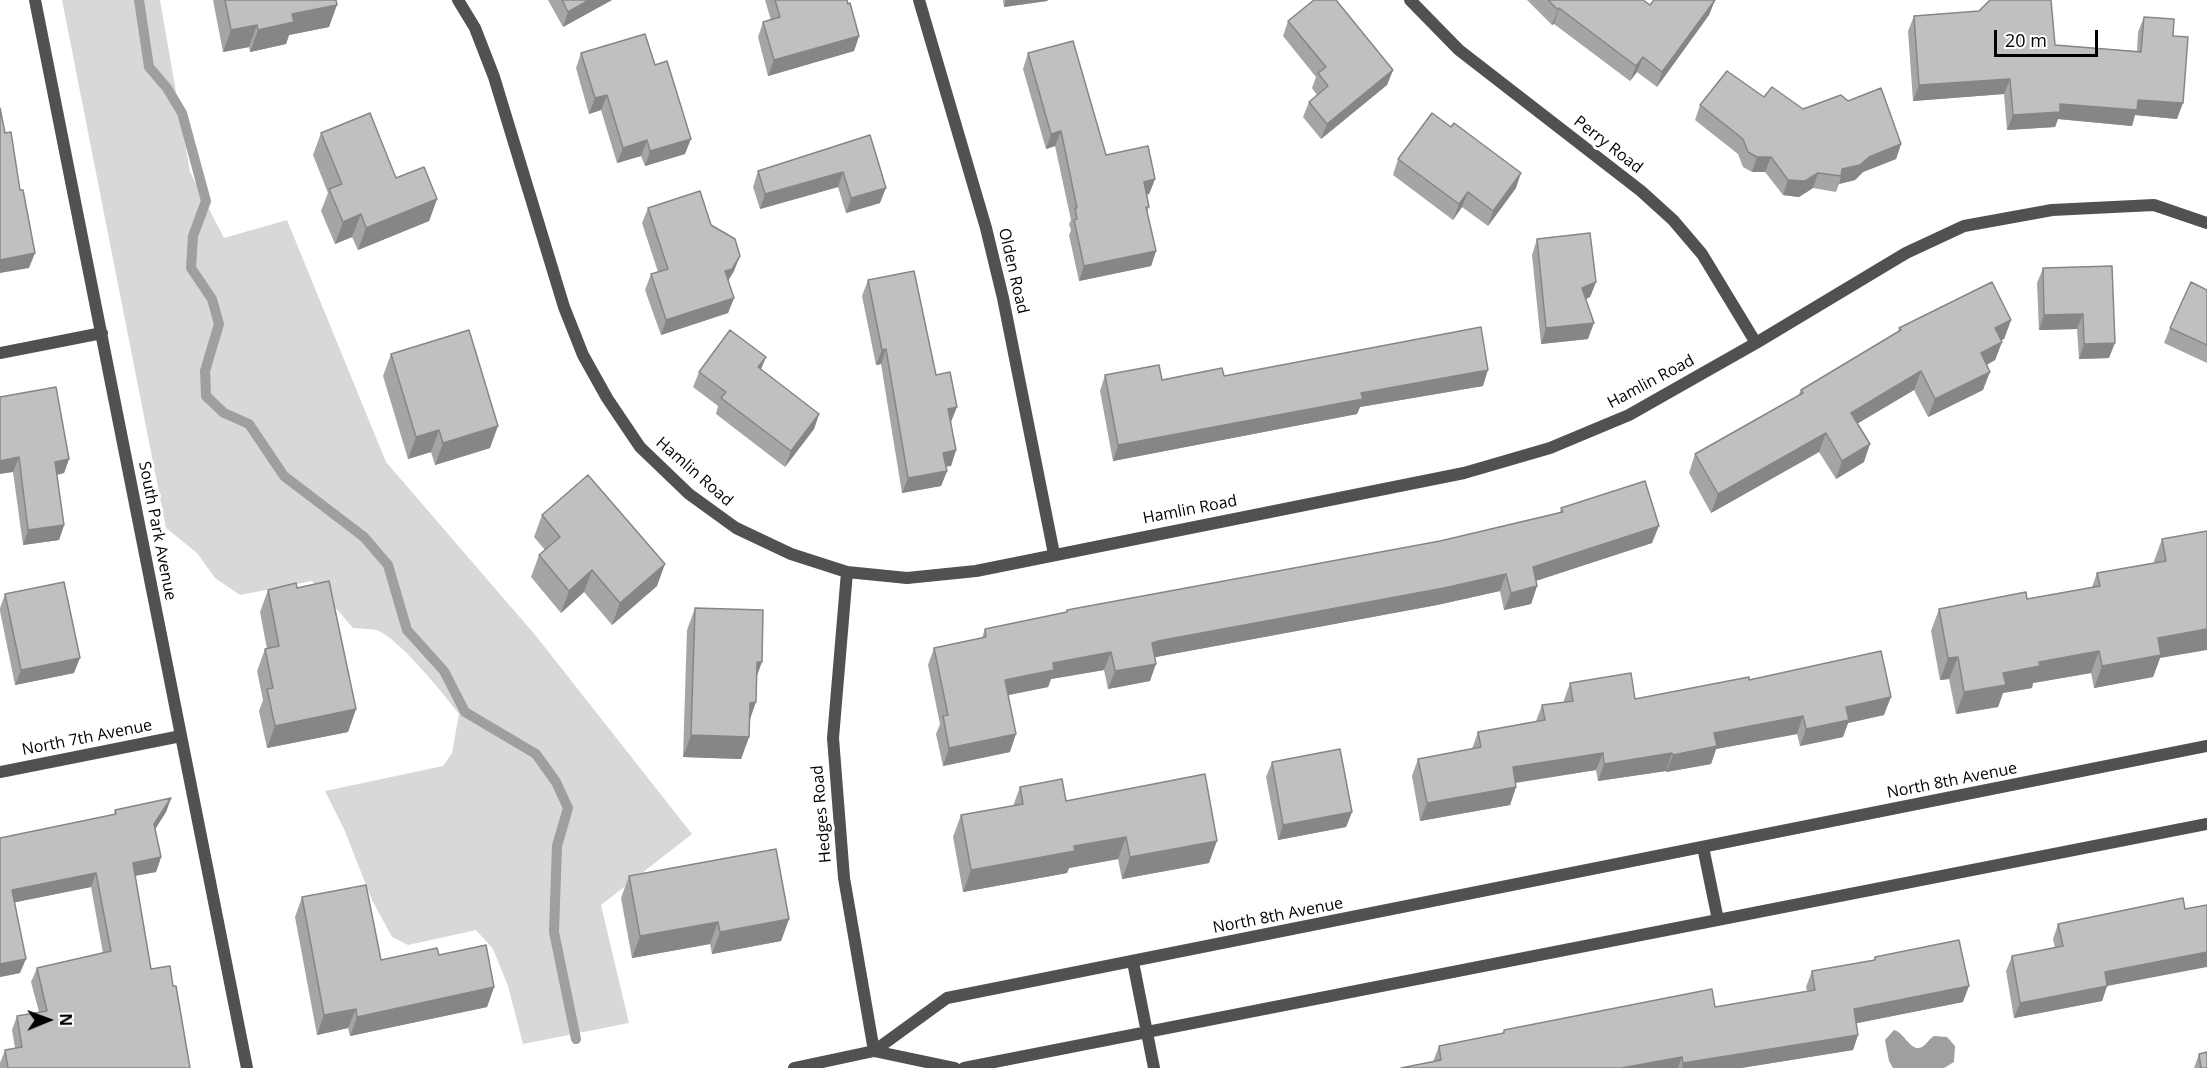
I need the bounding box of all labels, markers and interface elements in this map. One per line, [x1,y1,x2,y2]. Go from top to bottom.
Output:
scale bar [1997,18,2100,56]
text: 20 m [2005,28,2047,52]
street label: Perry Road [1570,112,1646,178]
street label: Olden Road [994,226,1032,316]
street label: Hamlin Road [1604,351,1698,413]
street label: Hamlin Road [652,433,736,511]
street label: South Park Avenue [134,460,180,602]
street label: Hamlin Road [1141,491,1239,529]
street label: North 7th Avenue [20,716,154,760]
street label: North 8th Avenue [1885,759,2019,803]
street label: Hedges Road [808,764,836,864]
street label: North 8th Avenue [1211,894,1345,938]
north arrow [18,990,78,1050]
text: N [55,1013,77,1026]

